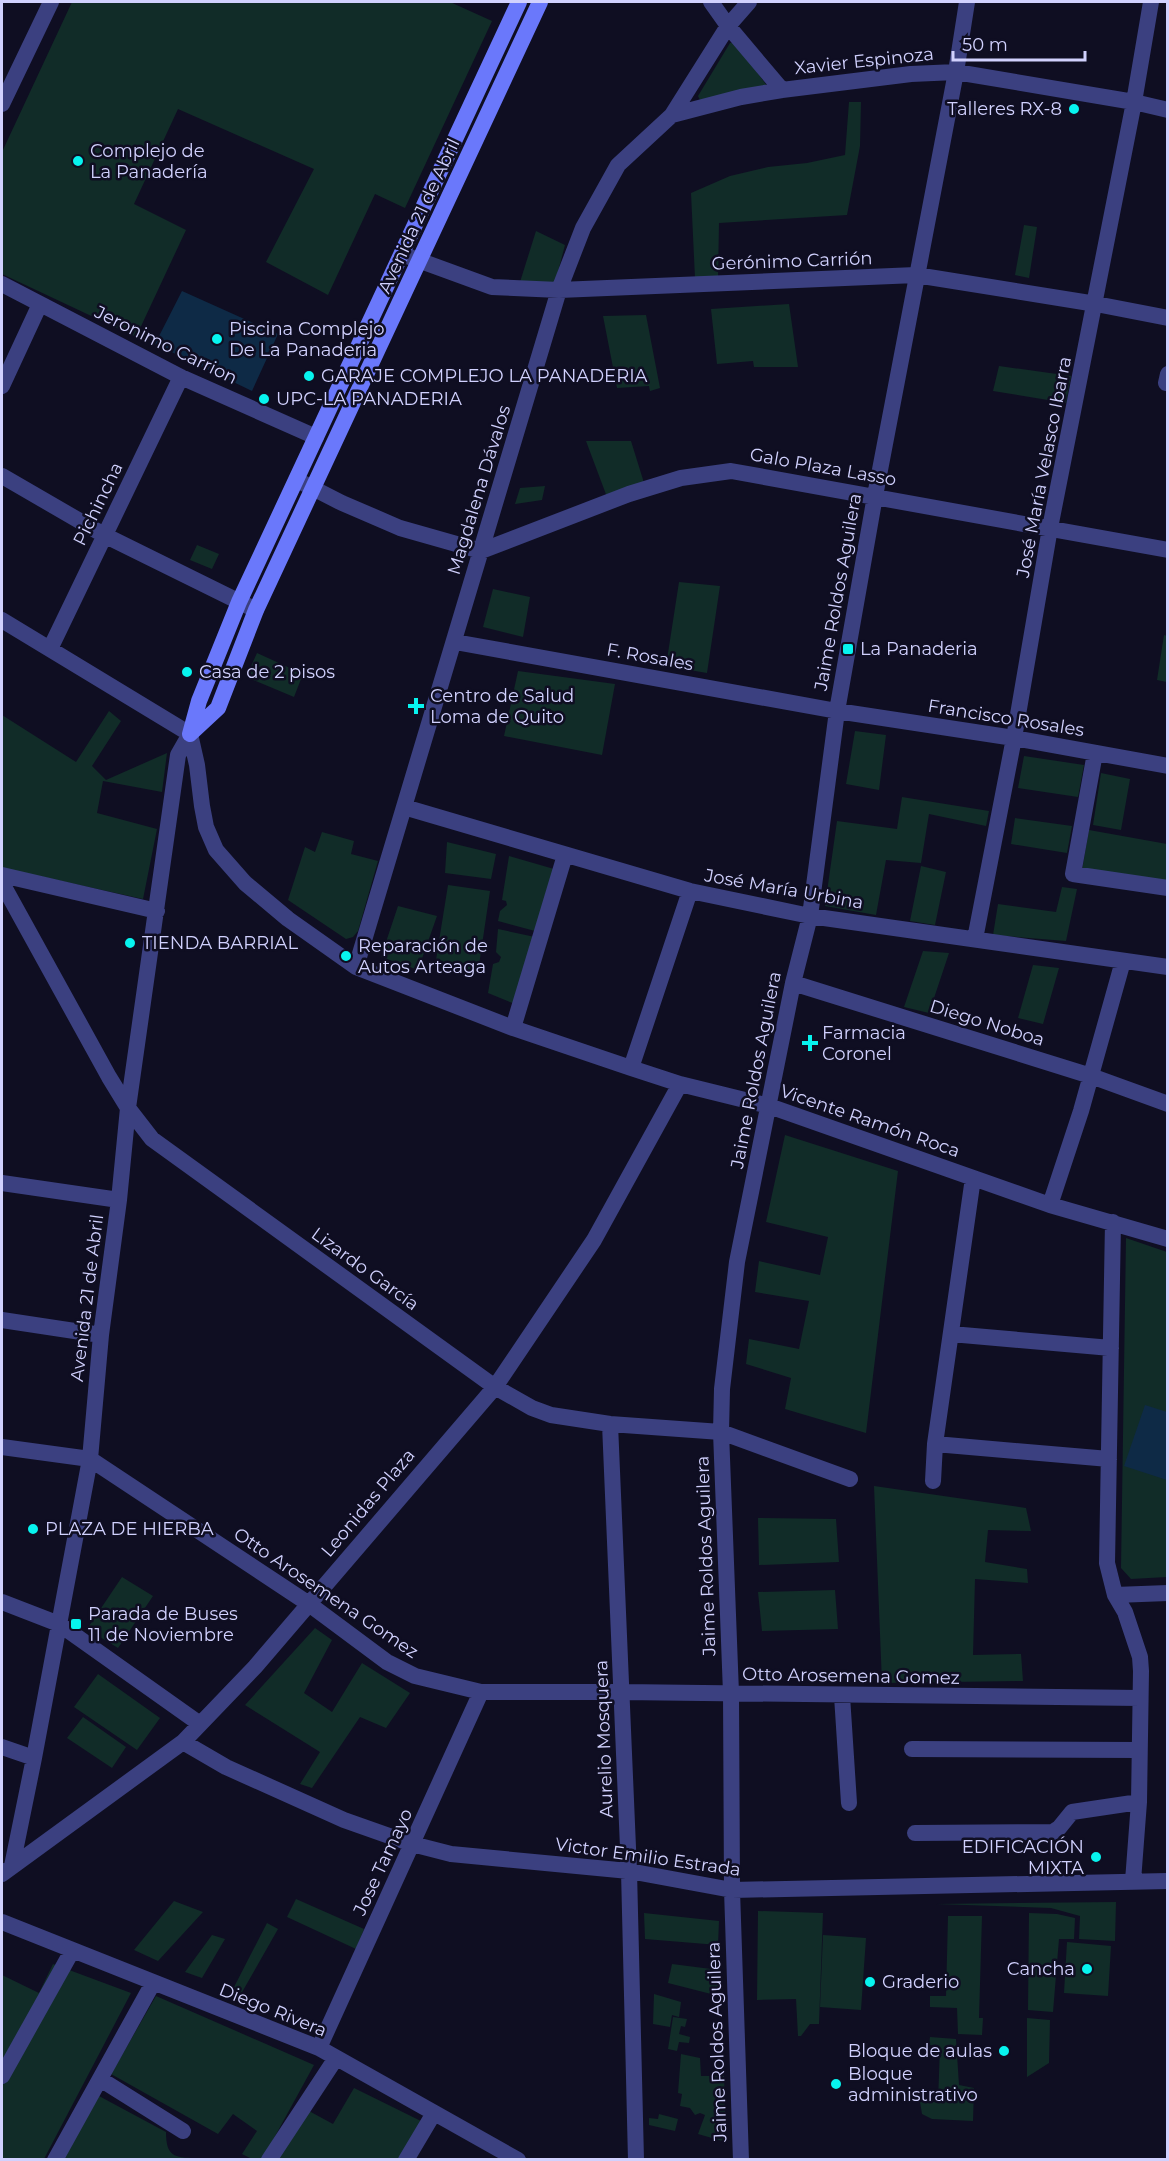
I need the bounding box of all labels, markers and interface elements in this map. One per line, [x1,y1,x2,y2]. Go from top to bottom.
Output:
scale bar [953,24,1085,62]
text: 50 m [962,34,1008,56]
street label: Xavier Espinoza [793,43,935,79]
place label: Talleres RX-8 [947,98,1062,120]
marker: Talleres RX-8 [1067,102,1081,116]
street label: Avenida 21 de Abril [373,135,465,297]
place label: Complejo de La Panadería [90,140,208,183]
marker: Complejo de La Panadería [71,154,85,168]
street label: Gerónimo Carrión [711,247,873,275]
street label: Jeronimo Carrion [90,300,241,389]
place label: Piscina Complejo De La Panaderia [229,318,385,361]
marker: Piscina Complejo De La Panaderia [210,332,224,346]
street label: José María Velasco Ibarra [1012,355,1076,580]
place label: GARAJE COMPLEJO LA PANADERIA [321,365,648,387]
marker: GARAJE COMPLEJO LA PANADERIA [302,369,316,383]
place label: UPC-LA PANADERIA [276,388,462,410]
marker: UPC-LA PANADERIA [257,392,271,406]
street label: Magdalena Dávalos [443,402,515,578]
street label: Galo Plaza Lasso [748,443,898,491]
street label: Pichincha [68,459,128,549]
street label: Jaime Roldos Aguilera [810,492,866,693]
place label: La Panaderia [860,638,978,660]
street label: F. Rosales [605,639,695,676]
marker: La Panaderia [841,642,855,656]
place label: Casa de 2 pisos [199,661,335,683]
marker: Casa de 2 pisos [180,665,194,679]
place label: Centro de Salud Loma de Quito [430,685,574,728]
street label: Francisco Rosales [926,695,1086,741]
marker: Centro de Salud Loma de Quito [407,697,425,715]
street label: José María Urbina [702,864,865,914]
place label: TIENDA BARRIAL [142,932,299,954]
place label: Reparación de Autos Arteaga [358,935,488,978]
marker: TIENDA BARRIAL [123,936,137,950]
marker: Reparación de Autos Arteaga [339,949,353,963]
street label: Jaime Roldos Aguilera [726,970,786,1171]
street label: Diego Noboa [927,995,1047,1051]
place label: Farmacia Coronel [822,1022,906,1065]
marker: Farmacia Coronel [803,1036,817,1050]
street label: Vicente Ramón Roca [777,1080,963,1162]
street label: Avenida 21 de Abril [66,1213,108,1383]
street label: Lizardo García [307,1223,423,1315]
street label: Leonidas Plaza [316,1445,420,1561]
street label: Jaime Roldos Aguilera [692,1456,721,1657]
place label: PLAZA DE HIERBA [45,1518,214,1540]
marker: PLAZA DE HIERBA [26,1522,40,1536]
street label: Otto Arosemena Gomez [230,1523,422,1663]
place label: Parada de Buses 11 de Noviembre [88,1603,238,1646]
marker: Parada de Buses 11 de Noviembre [69,1617,83,1631]
street label: Aurelio Mosquera [590,1660,618,1818]
street label: Otto Arosemena Gomez [742,1663,960,1689]
street label: Jose Tamayo [348,1805,417,1920]
street label: Victor Emilio Estrada [554,1833,742,1881]
place label: EDIFICACIÓN MIXTA [962,1836,1084,1879]
marker: EDIFICACIÓN MIXTA [1089,1850,1103,1864]
street label: Jaime Roldos Aguilera [703,1942,732,2143]
place label: Cancha [1007,1958,1075,1980]
marker: Cancha [1080,1962,1094,1976]
place label: Graderio [882,1971,959,1993]
marker: Graderio [863,1975,877,1989]
street label: Diego Rivera [216,1978,330,2042]
place label: Bloque de aulas [848,2040,992,2062]
marker: Bloque de aulas [997,2044,1011,2058]
place label: Bloque administrativo [848,2063,978,2106]
marker: Bloque administrativo [829,2077,843,2091]

